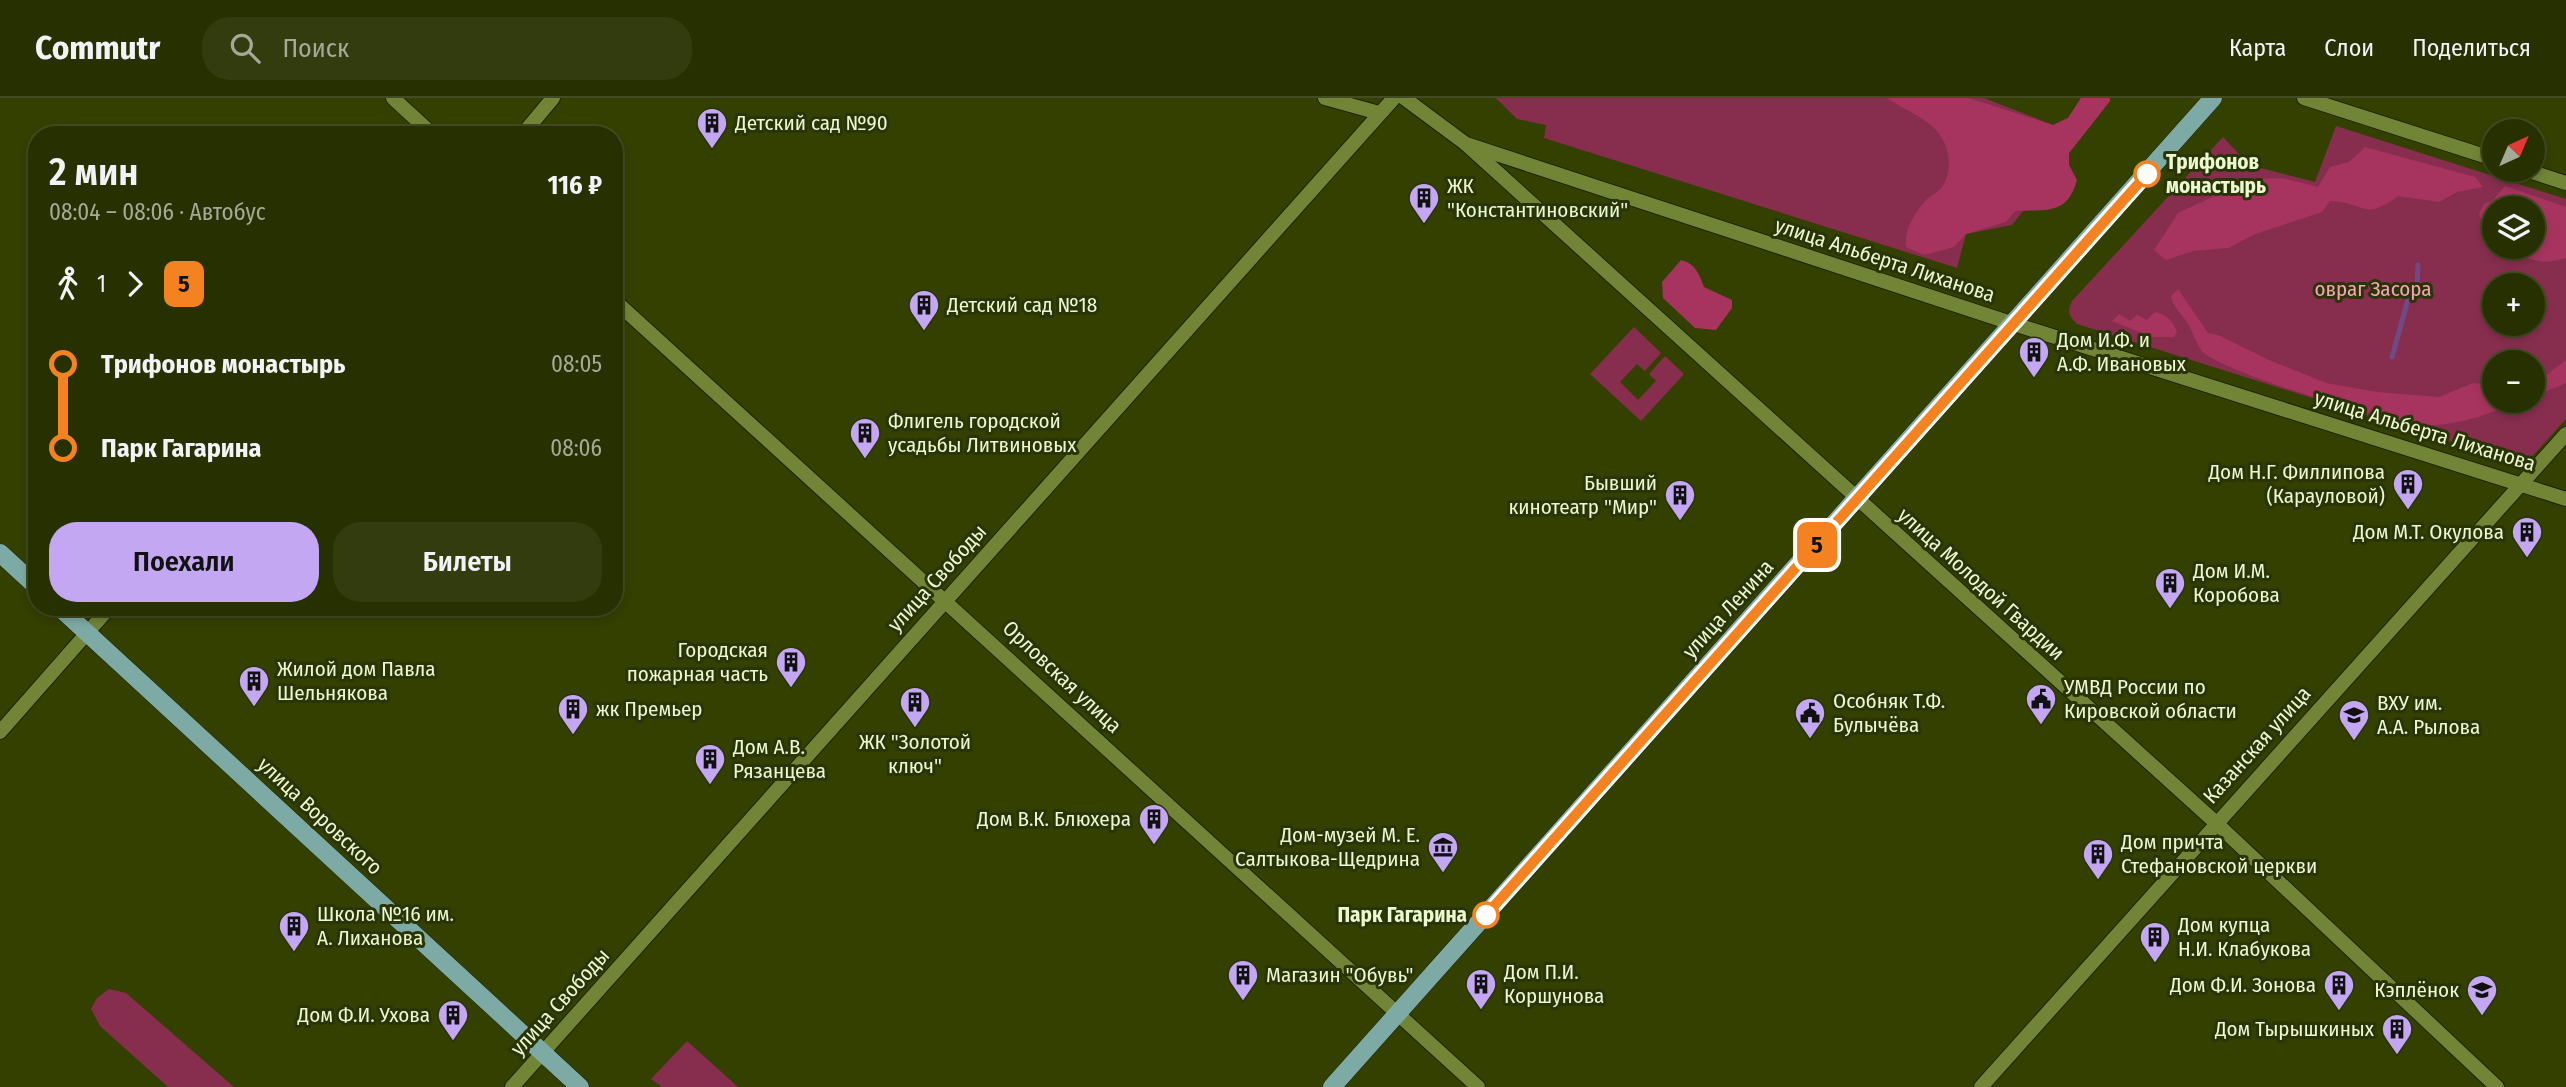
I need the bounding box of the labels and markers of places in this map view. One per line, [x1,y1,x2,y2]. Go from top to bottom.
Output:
building icon: Детский сад №90 [695,106,729,150]
place label: Детский сад №90 [734,110,888,136]
place label: Трифонов монастырь [2166,149,2266,199]
marker: Трифонов монастырь [2134,161,2160,187]
place label: ЖК "Константиновский" [1447,173,1628,223]
building icon: ЖК "Константиновский" [1407,181,1441,225]
building icon: Детский сад №18 [907,288,941,332]
place label: Детский сад №18 [946,292,1097,318]
place label: Дом И.Ф. и А.Ф. Ивановых [2056,327,2187,377]
building icon: Дом И.Ф. и А.Ф. Ивановых [2017,335,2051,379]
place label: Флигель городской усадьбы Литвиновых [888,408,1077,458]
building icon: Флигель городской усадьбы Литвиновых [848,416,882,460]
place label: Дом Н.Г. Филлипова (Карауловой) [2207,459,2385,509]
building icon: Дом Н.Г. Филлипова (Карауловой) [2391,467,2425,511]
place label: Бывший кинотеатр "Мир" [1508,470,1657,520]
building icon: Бывший кинотеатр "Мир" [1663,478,1697,522]
building icon: Дом М.Т. Окулова [2510,515,2544,559]
place label: Дом М.Т. Окулова [2352,519,2504,545]
place label: Дом И.М. Коробова [2192,558,2280,608]
building icon: Дом И.М. Коробова [2153,566,2187,610]
place label: Городская пожарная часть [627,637,768,687]
building icon: Городская пожарная часть [774,645,808,689]
place label: Жилой дом Павла Шельнякова [277,656,436,706]
building icon: Жилой дом Павла Шельнякова [237,664,271,708]
place label: УМВД России по Кировской области [2063,674,2237,724]
public building icon: УМВД России по Кировской области [2024,682,2058,726]
building icon: ЖК "Золотой ключ" [898,685,932,729]
place label: Особняк Т.Ф. Булычёва [1833,688,1945,738]
place label: ВХУ им. А.А. Рылова [2377,690,2480,740]
building icon: жк Премьер [556,692,590,736]
place label: жк Премьер [596,696,702,722]
public building icon: Особняк Т.Ф. Булычёва [1793,696,1827,740]
school or university icon: ВХУ им. А.А. Рылова [2337,698,2371,742]
place label: ЖК "Золотой ключ" [859,729,971,779]
place label: Дом А.В. Рязанцева [732,734,826,784]
building icon: Дом А.В. Рязанцева [693,742,727,786]
building icon: Дом В.К. Блюхера [1137,802,1171,846]
place label: Дом В.К. Блюхера [976,806,1131,832]
place label: Дом-музей М. Е. Салтыкова-Щедрина [1235,822,1420,872]
place label: Дом причта Стефановской церкви [2120,829,2317,879]
museum icon: Дом-музей М. Е. Салтыкова-Щедрина [1426,830,1460,874]
building icon: Дом причта Стефановской церкви [2081,837,2115,881]
place label: Школа №16 им. А. Лиханова [317,901,454,951]
place label: Парк Гагарина [1337,902,1467,928]
marker: Парк Гагарина [1473,902,1499,928]
building icon: Школа №16 им. А. Лиханова [277,909,311,953]
place label: Дом купца Н.И. Клабукова [2177,912,2311,962]
building icon: Дом купца Н.И. Клабукова [2138,920,2172,964]
building icon: Магазин "Обувь" [1226,958,1260,1002]
place label: Дом П.И. Коршунова [1503,959,1604,1009]
place label: Магазин "Обувь" [1266,962,1413,988]
building icon: Дом П.И. Коршунова [1464,967,1498,1011]
building icon: Дом Ф.И. Зонова [2322,968,2356,1012]
place label: Дом Ф.И. Зонова [2169,972,2316,998]
school or university icon: Кэплёнок [2465,973,2499,1017]
place label: Кэплёнок [2374,977,2459,1003]
building icon: Дом Ф.И. Ухова [436,998,470,1042]
place label: Дом Ф.И. Ухова [297,1002,430,1028]
building icon: Дом Тырышкиных [2380,1012,2414,1056]
place label: Дом Тырышкиных [2214,1016,2375,1042]

